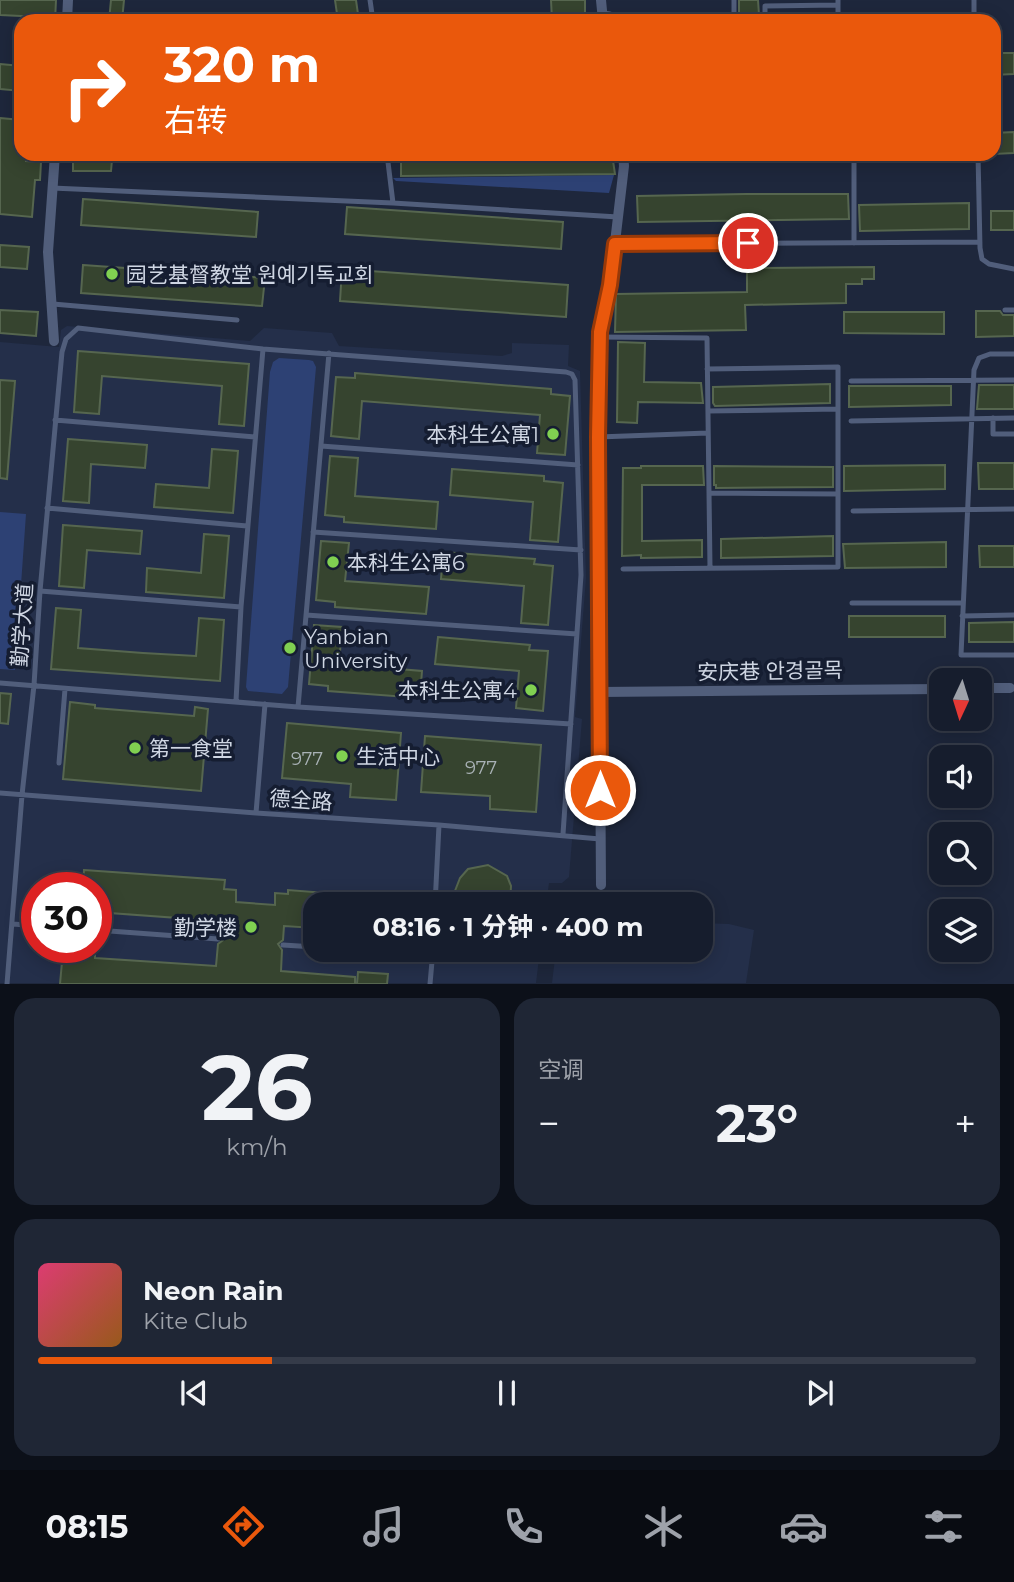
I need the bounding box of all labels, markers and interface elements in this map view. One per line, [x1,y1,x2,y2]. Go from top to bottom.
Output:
text: 320 m [164,35,320,94]
icon: right [49,42,140,133]
text: 右转 [164,101,228,140]
pin [718,213,778,273]
icon: arrive [729,224,767,262]
place label: 园艺基督教堂 원예기독교회 [126,262,373,287]
marker: 园艺基督教堂 원예기독교회 [104,266,120,282]
place label: 本科生公寓1 [426,422,539,447]
marker: 本科生公寓1 [545,426,561,442]
place label: 本科生公寓6 [347,550,465,575]
marker: 本科生公寓6 [325,554,341,570]
street label: 勤学大道 [7,582,37,668]
place label: Yanbian University [304,624,408,673]
marker: Yanbian University [282,640,298,656]
street label: 安庆巷 안경골목 [697,657,843,685]
north arrow [929,668,992,732]
map controls [929,668,992,962]
place label: 本科生公寓4 [398,678,517,703]
marker: 本科生公寓4 [523,682,539,698]
place label: 第一食堂 [149,736,233,761]
marker: 第一食堂 [127,740,143,756]
place label: 生活中心 [356,744,440,769]
button: sound [929,745,992,808]
house number: 977 [291,748,323,770]
marker: 生活中心 [334,748,350,764]
position arrow [563,753,637,827]
house number: 977 [465,757,497,779]
street label: 德全路 [269,785,333,815]
button: search [929,822,992,885]
speed limit sign: 30 [21,872,112,963]
button: layers [929,899,992,962]
text: 08:16 · 1 分钟 · 400 m [373,911,643,943]
place label: 勤学楼 [174,915,237,940]
marker: 勤学楼 [243,919,259,935]
text: 26 [201,1032,313,1143]
text: 空调 [538,1056,584,1084]
text: 23° [716,1092,798,1155]
text: − [538,1100,560,1147]
text: + [954,1100,976,1147]
text: km/h [226,1133,288,1161]
text: Neon Rain [143,1275,284,1307]
text: Kite Club [143,1307,248,1335]
icon: previous [175,1374,213,1412]
icon: pause [488,1374,526,1412]
icon: next [801,1374,839,1412]
icon: directions [219,1502,268,1551]
icon: music [359,1502,408,1551]
icon: phone [499,1502,548,1551]
icon: climate [639,1502,688,1551]
icon: car [779,1502,828,1551]
icon: filters [919,1502,968,1551]
text: 08:15 [46,1507,128,1546]

